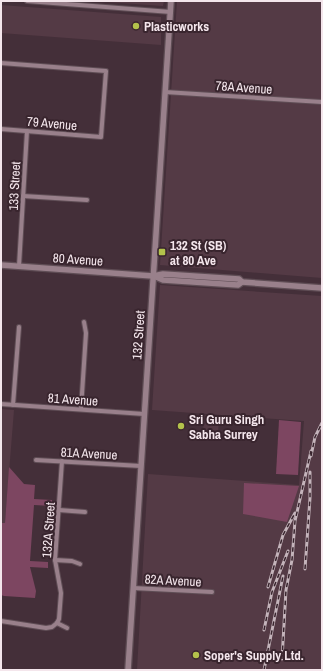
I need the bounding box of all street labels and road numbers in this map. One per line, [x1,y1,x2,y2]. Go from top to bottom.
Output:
street label: 78A Avenue [215,77,273,98]
street label: 79 Avenue [26,113,78,134]
street label: 133 Street [5,161,24,211]
street label: 80 Avenue [52,249,104,270]
street label: 132 Street [128,310,149,360]
street label: 81 Avenue [47,389,99,410]
street label: 81A Avenue [60,444,118,463]
street label: 132A Street [38,502,59,558]
street label: 82A Avenue [144,571,202,590]

